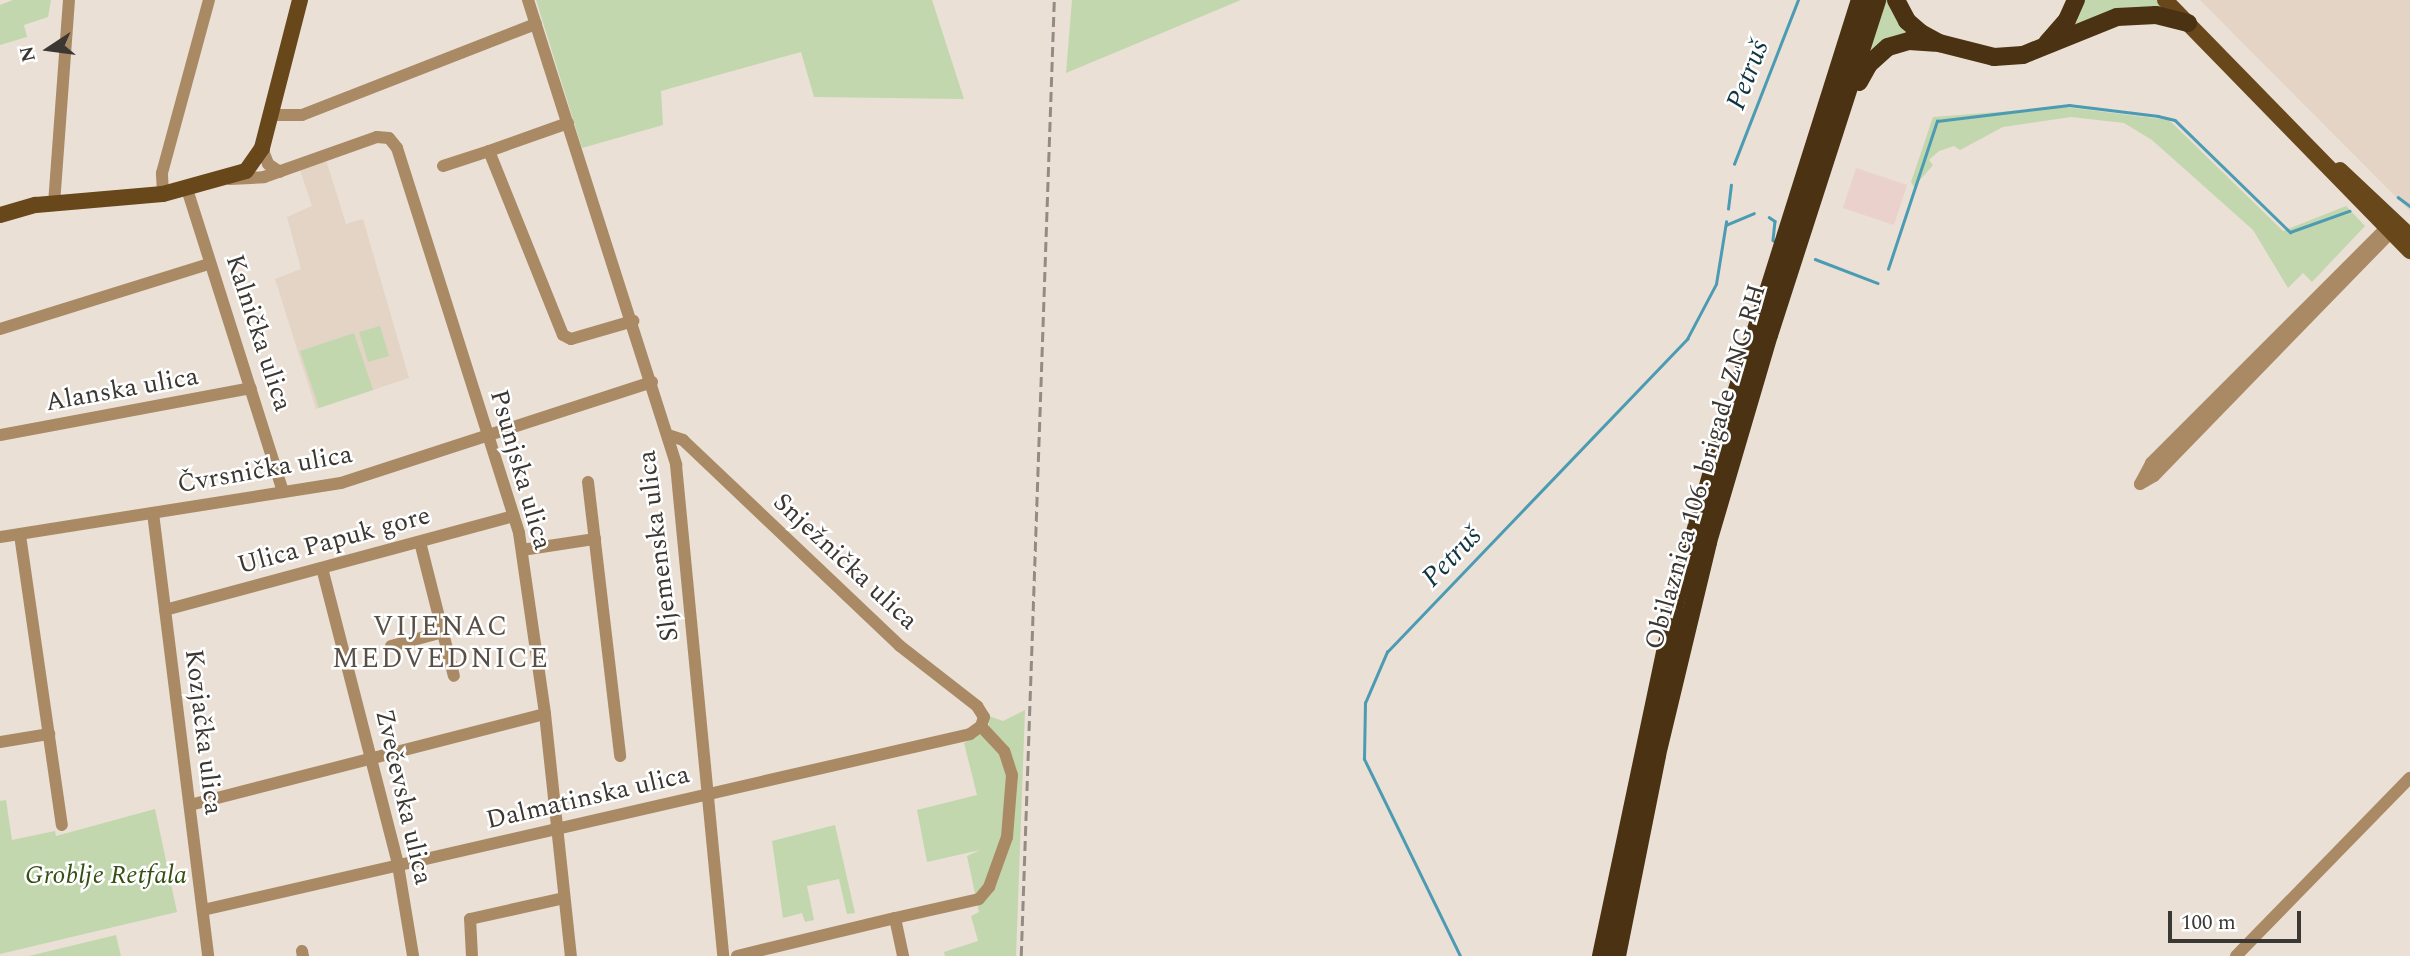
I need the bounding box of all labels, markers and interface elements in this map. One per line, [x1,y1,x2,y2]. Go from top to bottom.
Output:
north arrow [14,14,84,84]
water label: Petruš [1719,35,1777,115]
text: N [12,43,44,65]
street label: Kalnička ulica [218,251,298,415]
street label: Obilaznica 106. brigade ZNG RH [1639,281,1773,653]
street label: Alanska ulica [43,361,201,419]
street label: Psunjska ulica [482,386,558,554]
street label: Čvrsnička ulica [175,439,355,501]
street label: Sljemenska ulica [632,449,686,643]
street label: Snježnička ulica [766,487,924,637]
street label: Ulica Papuk gore [234,500,434,582]
water label: Petruš [1415,519,1489,595]
district label: VIJENAC MEDVEDNICE [333,610,549,676]
street label: Kozjačka ulica [177,647,229,817]
street label: Zvečevska ulica [368,706,438,888]
street label: Dalmatinska ulica [483,759,693,837]
park label: Groblje Retfala [25,860,187,892]
scale bar [2172,897,2305,941]
text: 100 m [2181,907,2236,939]

